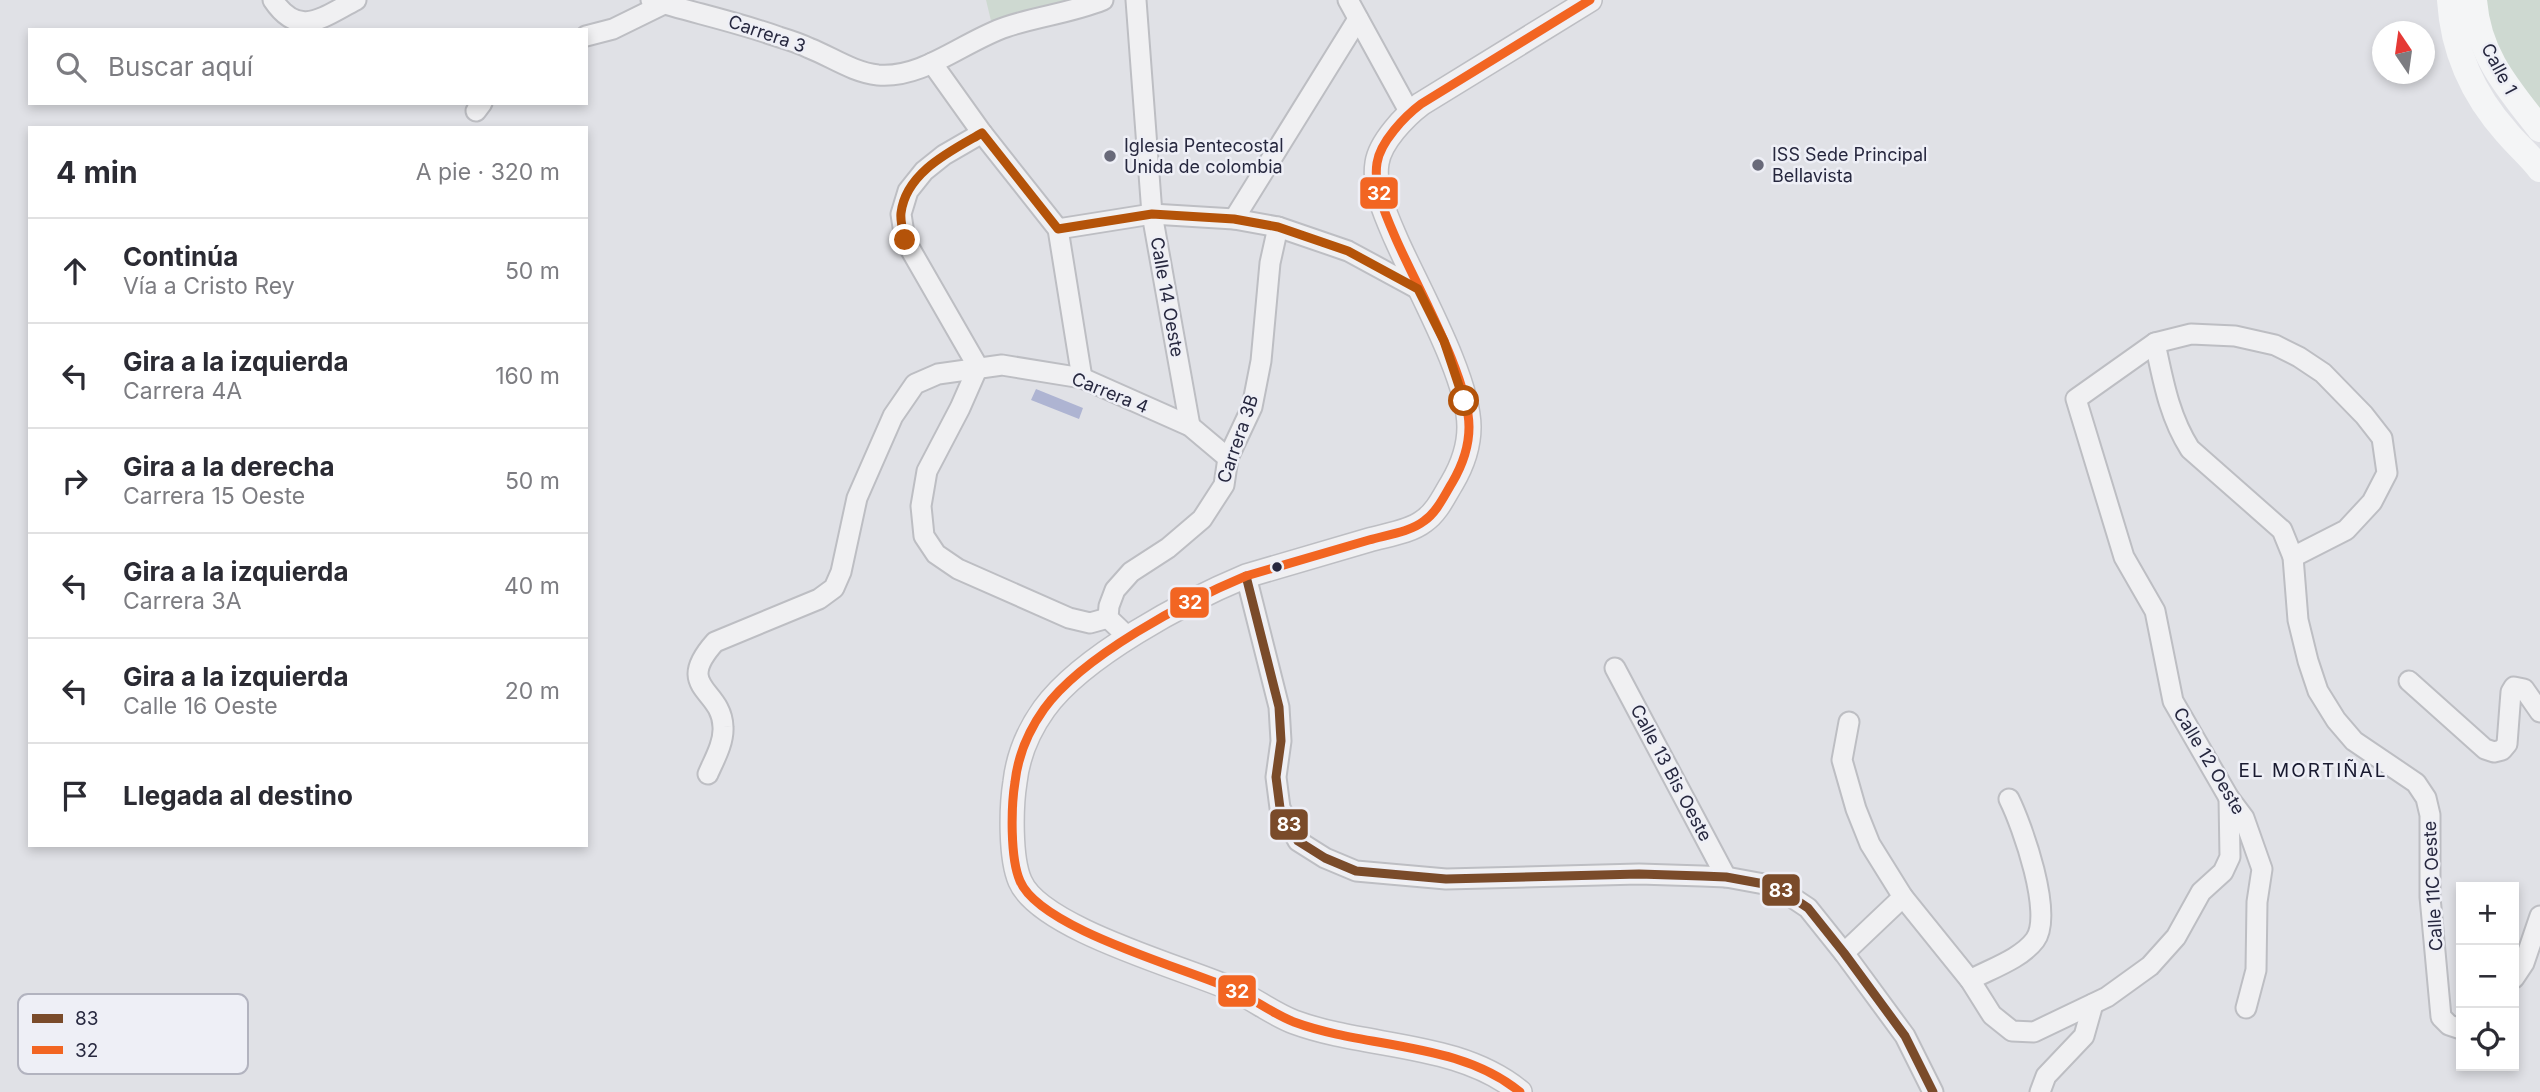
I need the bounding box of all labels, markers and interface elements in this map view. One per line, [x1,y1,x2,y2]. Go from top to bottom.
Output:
street label: Carrera 3 [726,11,809,57]
north arrow [2372,21,2435,84]
search box [28,28,588,105]
street label: Calle 1 [2477,40,2522,98]
icon: search [52,48,90,86]
text: Buscar aquí [108,51,253,82]
place label: Iglesia Pentecostal Unida de colombia [1124,135,1284,177]
place label: ISS Sede Principal Bellavista [1772,144,1927,186]
marker: Iglesia Pentecostal Unida de colombia [1102,148,1118,164]
text: 4 min [56,154,138,190]
marker: ISS Sede Principal Bellavista [1750,157,1766,173]
text: A pie · 320 m [416,158,560,186]
line badge: 32 [1359,176,1399,210]
text: 32 [1367,182,1391,205]
route end [889,224,920,255]
street label: Calle 14 Oeste [1147,235,1188,359]
text: Continúa [123,241,238,272]
icon: ahead [56,252,94,290]
text: 50 m [505,257,560,285]
text: Vía a Cristo Rey [123,272,295,300]
text: Gira a la izquierda [123,346,349,377]
icon: left [56,357,94,395]
text: 160 m [495,362,560,390]
street label: Carrera 4 [1069,368,1152,417]
text: Carrera 4A [123,377,242,405]
route start [1448,385,1479,416]
street label: Carrera 3B [1213,392,1262,486]
text: Gira a la derecha [123,451,335,482]
icon: right [56,462,94,500]
text: 50 m [505,467,560,495]
text: Carrera 15 Oeste [123,482,305,510]
text: Gira a la izquierda [123,556,349,587]
unlabelled marker [1270,560,1284,574]
icon: left [56,567,94,605]
text: 40 m [504,572,560,600]
line badge: 32 [1169,586,1210,619]
text: Carrera 3A [123,587,242,615]
text: 32 [1178,591,1202,614]
text: Gira a la izquierda [123,661,349,692]
icon: left [56,672,94,710]
text: 20 m [505,677,560,705]
text: Calle 16 Oeste [123,692,278,720]
street label: Calle 13 Bis Oeste [1627,701,1716,845]
street label: Calle 12 Oeste [2169,704,2250,818]
district label: EL MORTIÑAL [2239,759,2387,782]
icon: arrive [56,777,94,815]
text: Llegada al destino [123,780,353,811]
line badge: 83 [1269,808,1309,841]
text: 83 [1277,813,1301,836]
street label: Calle 11C Oeste [2419,820,2446,952]
line badge: 83 [1761,873,1801,907]
text: 83 [1769,879,1793,902]
map controls [2456,882,2519,1071]
button: + [2456,882,2519,945]
button: − [2456,945,2519,1008]
line badge: 32 [1217,974,1257,1008]
text: 32 [1225,980,1249,1003]
legend [18,994,248,1074]
text: 83 [75,1007,99,1030]
button: locate [2456,1008,2519,1071]
text: 32 [75,1039,98,1062]

